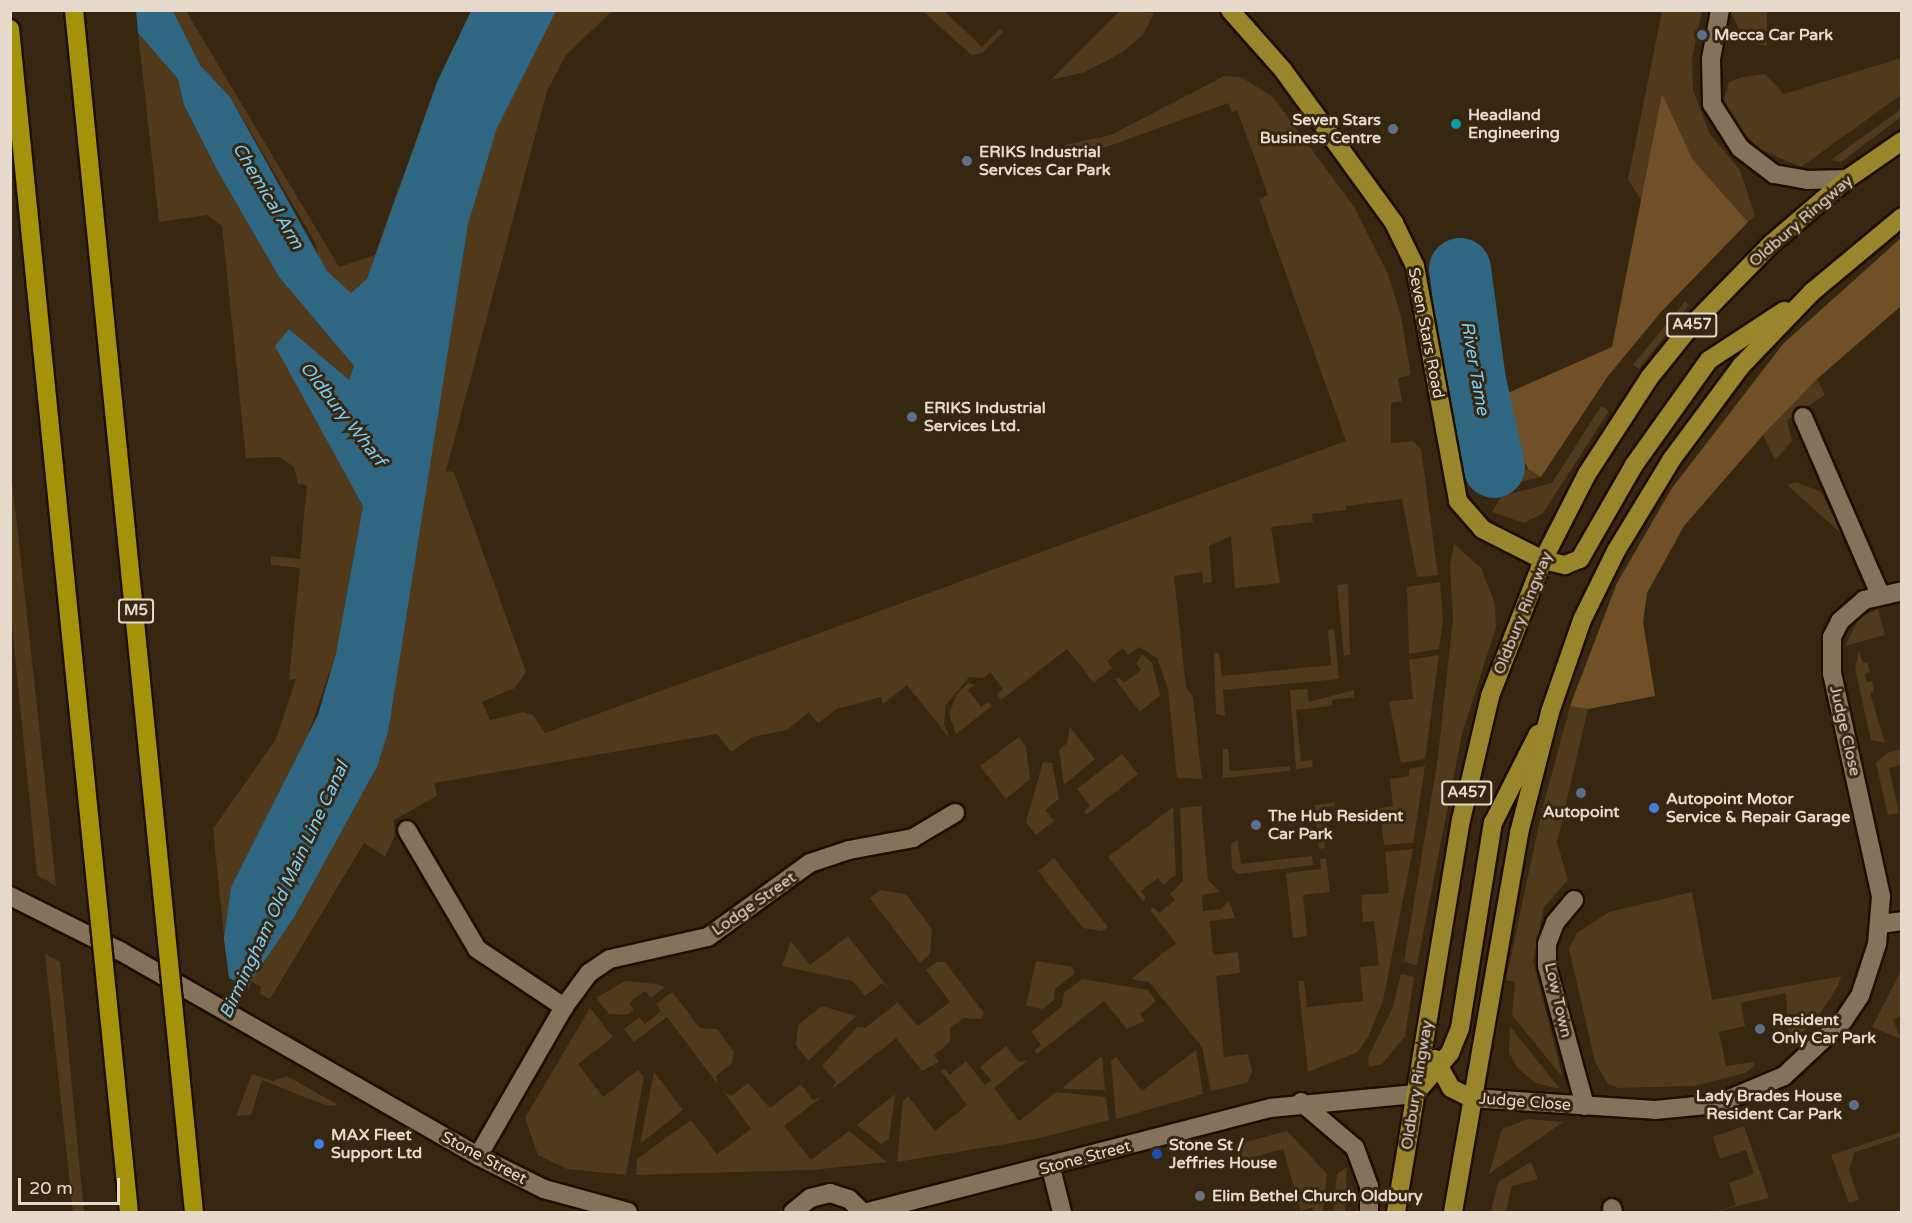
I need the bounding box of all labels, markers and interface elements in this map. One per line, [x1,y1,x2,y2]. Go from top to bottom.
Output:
place label: Mecca Car Park [1714,25,1833,45]
marker: Mecca Car Park [1695,28,1709,42]
place label: Headland Engineering [1468,105,1560,143]
place label: Seven Stars Business Centre [1260,110,1381,148]
marker: Headland Engineering [1449,117,1463,131]
marker: Seven Stars Business Centre [1386,122,1400,136]
water label: Chemical Arm [228,139,308,253]
place label: ERIKS Industrial Services Car Park [979,142,1110,180]
marker: ERIKS Industrial Services Car Park [960,154,974,168]
street label: Oldbury Ringway [1745,171,1857,271]
street label: Seven Stars Road [1404,266,1448,400]
road number: A457 [1665,313,1719,337]
water label: River Tame [1456,319,1494,417]
water label: Oldbury Wharf [295,357,391,471]
place label: ERIKS Industrial Services Ltd. [924,398,1046,436]
marker: ERIKS Industrial Services Ltd. [905,410,919,424]
street label: Oldbury Ringway [1490,549,1556,677]
road number: M5 [118,599,154,623]
street label: Judge Close [1825,684,1865,778]
water label: Birmingham Old Main Line Canal [215,758,353,1022]
road number: A457 [1440,781,1494,805]
marker: Autopoint [1574,786,1588,800]
place label: Autopoint Motor Service & Repair Garage [1666,789,1850,827]
marker: Autopoint Motor Service & Repair Garage [1647,801,1661,815]
place label: Autopoint [1543,802,1619,822]
place label: The Hub Resident Car Park [1268,806,1403,844]
marker: The Hub Resident Car Park [1249,818,1263,832]
street label: Lodge Street [708,868,800,940]
street label: Low Town [1540,961,1576,1039]
place label: Resident Only Car Park [1772,1010,1876,1048]
street label: Oldbury Ringway [1397,1019,1437,1151]
marker: Resident Only Car Park [1753,1022,1767,1036]
place label: Lady Brades House Resident Car Park [1696,1086,1842,1124]
street label: Judge Close [1478,1089,1572,1115]
marker: Lady Brades House Resident Car Park [1847,1098,1861,1112]
place label: MAX Fleet Support Ltd [331,1125,422,1163]
street label: Stone Street [438,1127,530,1189]
place label: Stone St / Jeffries House [1169,1135,1277,1173]
marker: MAX Fleet Support Ltd [312,1137,326,1151]
street label: Stone Street [1037,1137,1133,1179]
marker: Stone St / Jeffries House [1150,1147,1164,1161]
scale bar [21,1166,123,1204]
text: 20 m [29,1177,73,1199]
place label: Elim Bethel Church Oldbury [1212,1186,1422,1206]
marker: Elim Bethel Church Oldbury [1193,1189,1207,1203]

